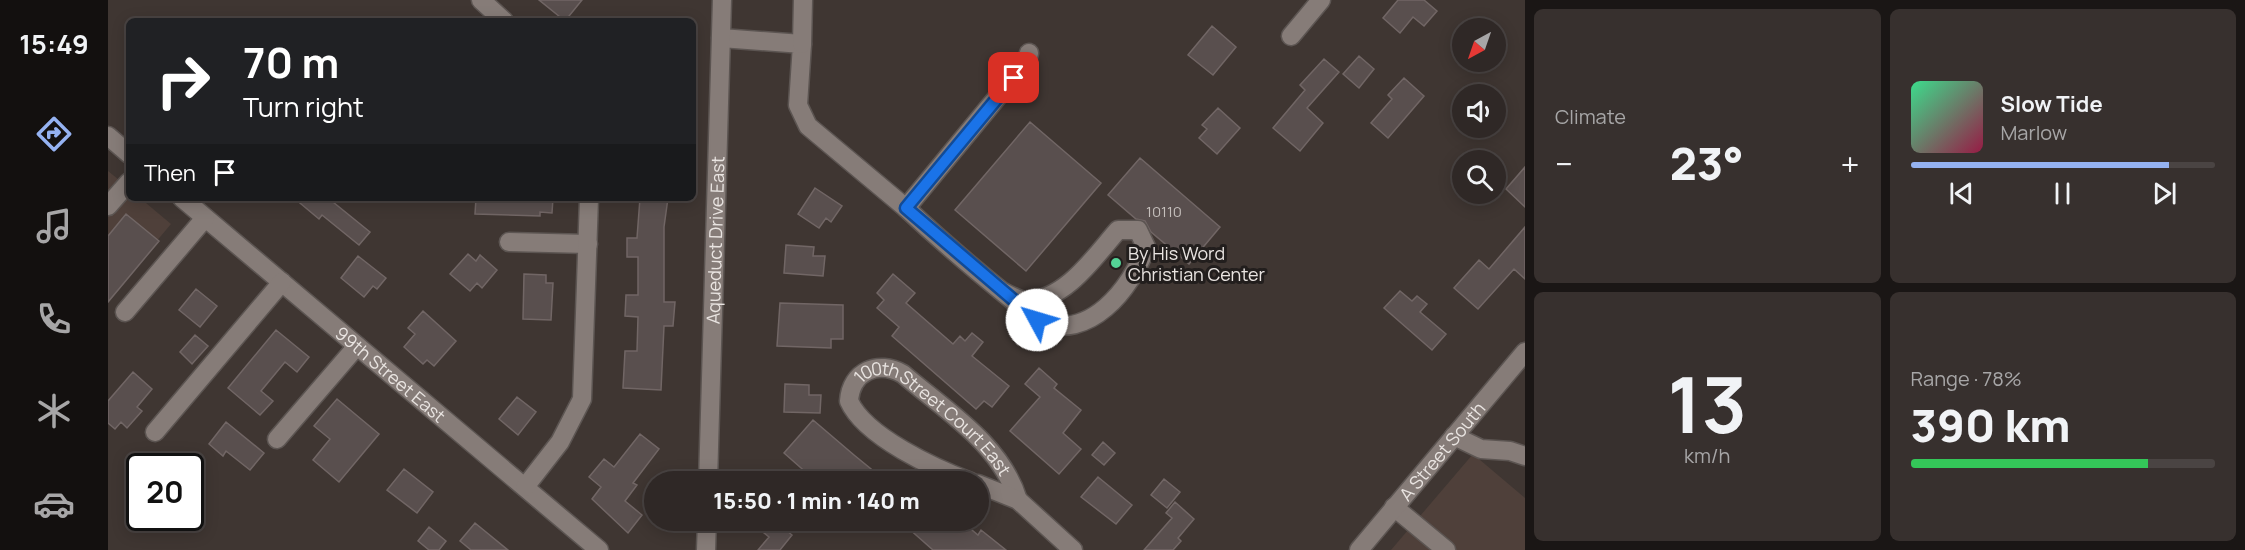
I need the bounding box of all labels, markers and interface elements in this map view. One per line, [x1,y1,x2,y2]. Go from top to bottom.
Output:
north arrow [1452,18,1506,72]
map controls [1452,18,1506,204]
text: 15:49 [19,25,89,62]
text: 70 m [243,33,339,91]
icon: right [144,42,222,120]
pin [988,52,1039,103]
icon: arrive [997,61,1030,94]
button: sound [1452,84,1506,138]
text: Turn right [243,88,364,125]
text: Slow Tide [2001,89,2103,119]
text: Climate [1555,103,1626,130]
icon: directions [33,113,75,155]
text: Marlow [2001,119,2067,146]
text: 23° [1670,132,1744,194]
text: − [1555,141,1573,186]
text: + [1840,141,1859,186]
button: search [1452,150,1506,204]
icon: arrive [208,156,241,189]
street label: Aqueduct Drive East [701,156,729,324]
text: Then [144,158,196,188]
icon: previous [1945,177,1978,210]
icon: pause [2046,177,2079,210]
icon: next [2148,177,2181,210]
house number: 10110 [1146,201,1182,222]
icon: music [33,205,75,247]
place label: By His Word Christian Center [1128,241,1266,286]
marker: By His Word Christian Center [1109,256,1123,270]
position arrow [1005,288,1069,352]
icon: phone [33,298,75,340]
street label: 99th Street East [330,321,451,428]
text: 13 [1667,350,1747,456]
street label: 100th Street Court East [848,356,1017,480]
text: Range · 78% [1911,365,2022,392]
icon: climate [33,390,75,432]
text: 390 km [1911,394,2070,456]
street label: A Street South [1394,397,1490,506]
text: km/h [1684,442,1731,469]
speed limit sign: 20 [126,453,204,531]
icon: car [33,483,75,525]
text: 15:50 · 1 min · 140 m [713,486,920,516]

